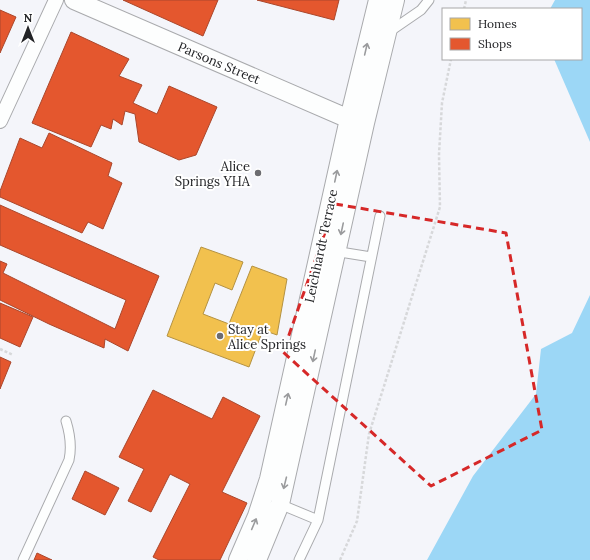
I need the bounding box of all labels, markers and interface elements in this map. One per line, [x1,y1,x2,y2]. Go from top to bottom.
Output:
north arrow [8,8,48,48]
legend [442,8,582,60]
text: N [24,11,33,25]
text: Homes [478,16,517,31]
text: Shops [478,36,512,51]
street label: Parsons Street [175,38,263,88]
one-way arrow [362,43,370,56]
place label: Alice Springs YHA [175,158,251,190]
marker: Alice Springs YHA [253,168,263,178]
one-way arrow [333,170,341,183]
street label: Leichhardt Terrace [301,188,341,304]
one-way arrow [337,222,345,235]
place label: Stay at Alice Springs [227,321,306,353]
marker: Stay at Alice Springs [215,331,225,341]
one-way arrow [309,349,317,362]
one-way arrow [284,393,292,406]
one-way arrow [281,476,289,489]
one-way arrow [250,519,258,531]

